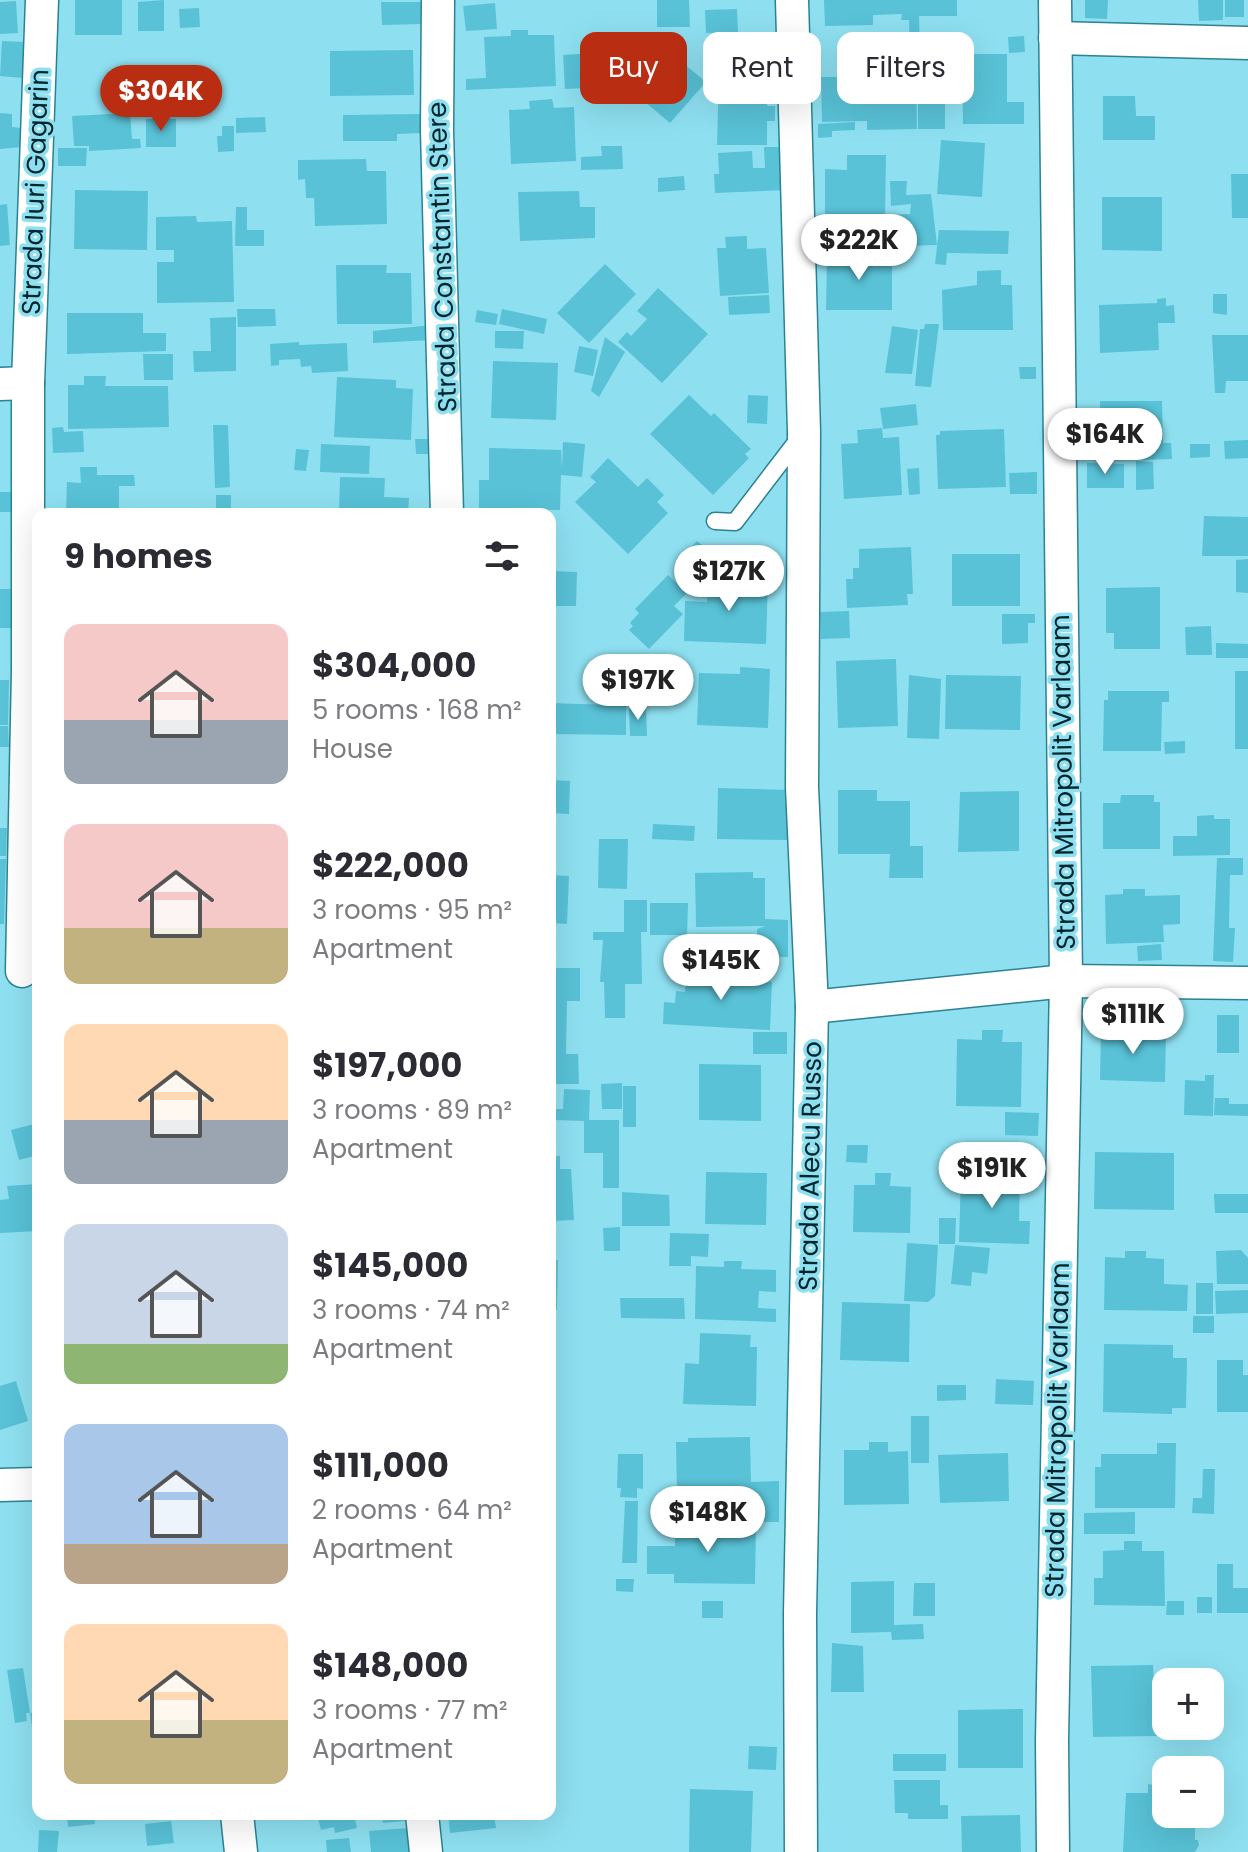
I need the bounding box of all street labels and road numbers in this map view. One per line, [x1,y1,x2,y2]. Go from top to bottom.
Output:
street label: Strada Iuri Gagarin [13,69,57,315]
street label: Strada Constantin Stere [419,101,465,413]
street label: Strada Mitropolit Varlaam [1042,614,1084,950]
street label: Strada Alecu Russo [790,1041,830,1291]
street label: Strada Mitropolit Varlaam [1036,1262,1078,1598]

